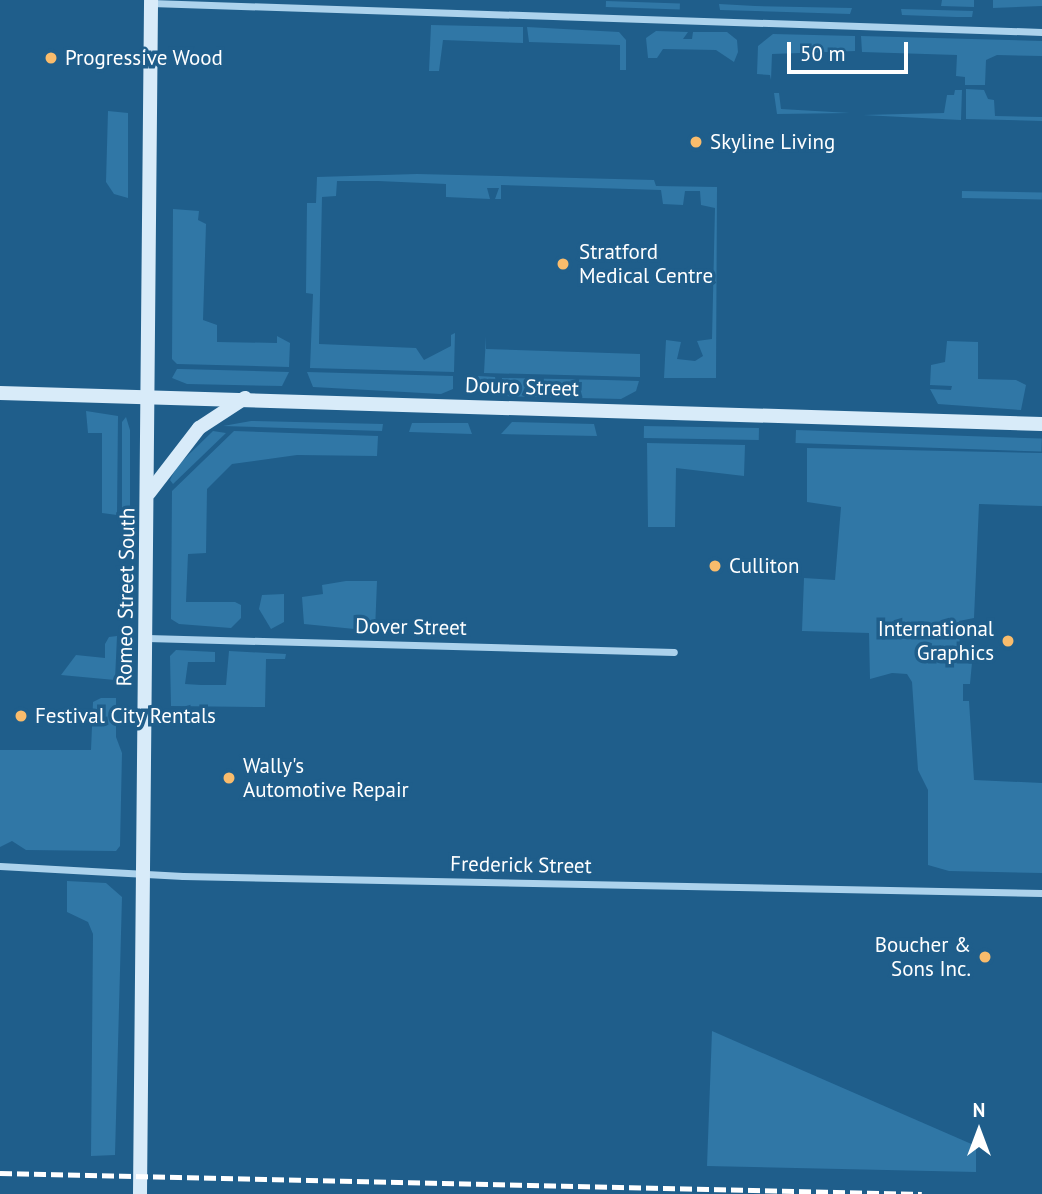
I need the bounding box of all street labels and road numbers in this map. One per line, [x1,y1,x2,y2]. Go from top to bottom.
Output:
street label: Douro Street [465,372,579,402]
street label: Romeo Street South [112,507,140,687]
street label: Dover Street [355,613,467,641]
street label: Frederick Street [450,851,592,879]

